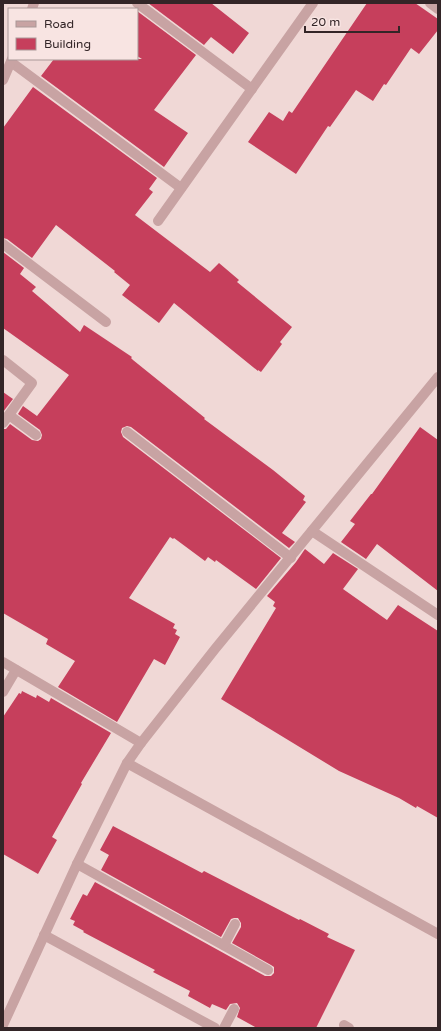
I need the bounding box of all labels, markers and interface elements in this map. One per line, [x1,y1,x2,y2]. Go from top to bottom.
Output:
legend [8,8,138,60]
scale bar [305,8,399,34]
text: 20 m [311,15,340,29]
text: Road [44,17,74,31]
text: Building [44,37,91,51]

